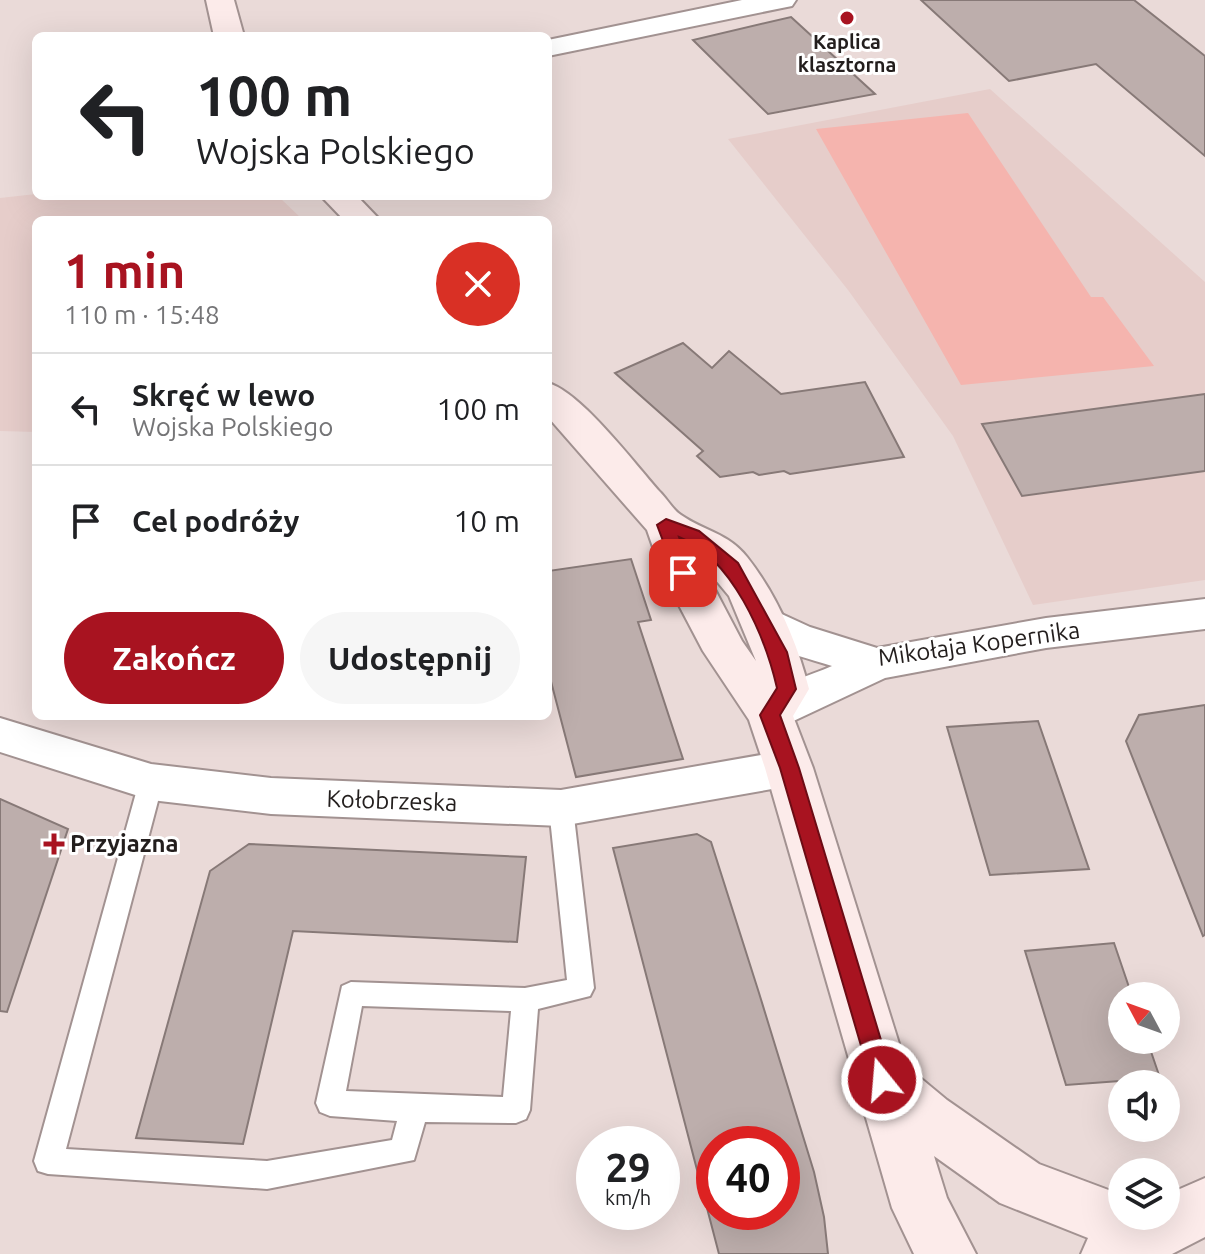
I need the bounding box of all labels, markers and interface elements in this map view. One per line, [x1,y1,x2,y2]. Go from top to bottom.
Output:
marker: Kaplica klasztorna [838,9,856,27]
place label: Kaplica klasztorna [798,30,896,76]
icon: left [64,64,168,168]
text: 100 m [196,64,352,127]
text: Wojska Polskiego [196,130,475,171]
button: close [436,242,520,326]
text: 1 min [64,243,185,297]
text: 110 m · 15:48 [64,300,220,329]
text: Skręć w lewo [132,378,315,412]
icon: left [64,387,108,431]
text: 100 m [436,392,520,426]
text: Wojska Polskiego [132,412,333,441]
icon: arrive [64,499,108,543]
text: Cel podróży [132,504,299,538]
text: 10 m [453,504,520,538]
pin [649,539,717,607]
icon: arrive [661,551,705,595]
button: Zakończ [64,612,284,704]
button: Udostępnij [300,612,520,704]
street label: Mikołaja Kopernika [876,616,1082,671]
street label: Kołobrzeska [326,785,458,816]
place label: Przyjazna [70,830,179,857]
marker: Przyjazna [45,835,63,853]
north arrow [1108,982,1180,1054]
map controls [1108,982,1180,1230]
position arrow [840,1038,924,1122]
button: sound [1108,1070,1180,1142]
speed limit sign: 40 [696,1126,800,1230]
text: 29 [605,1145,651,1190]
button: layers [1108,1158,1180,1230]
text: km/h [605,1186,651,1209]

